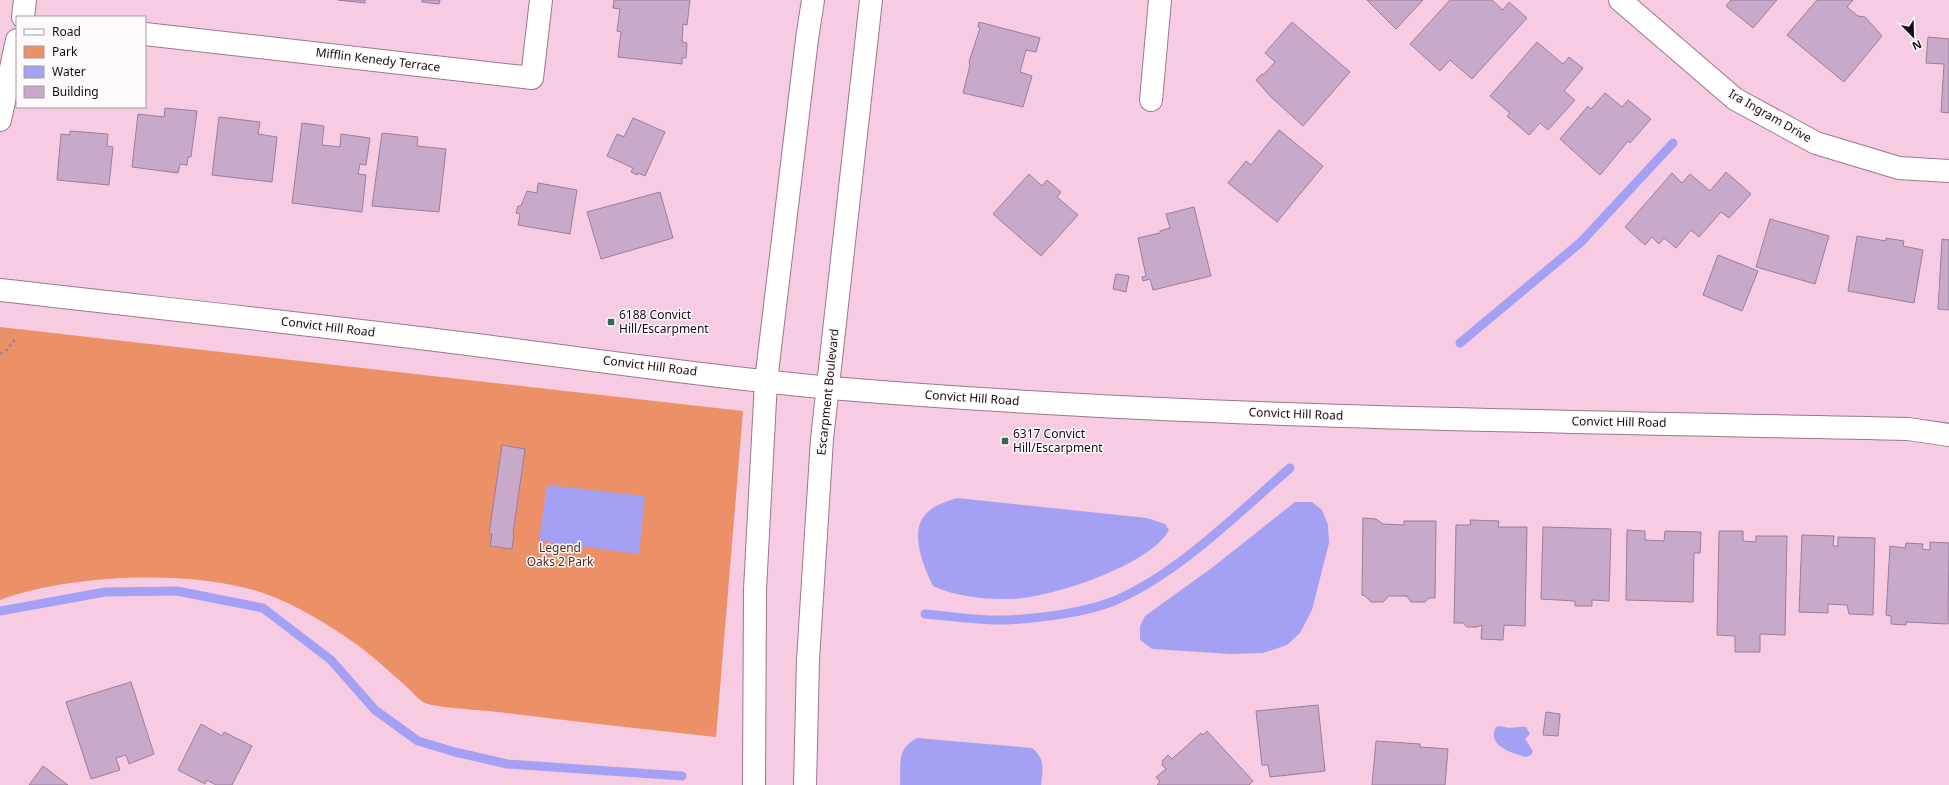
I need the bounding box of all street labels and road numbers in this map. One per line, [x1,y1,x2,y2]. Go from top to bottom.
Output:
street label: Mifflin Kenedy Terrace [315,43,442,76]
street label: Ira Ingram Drive [1726,85,1815,146]
street label: Convict Hill Road [280,312,376,341]
street label: Escarpment Boulevard [812,328,843,456]
street label: Convict Hill Road [602,351,698,380]
street label: Convict Hill Road [924,386,1020,409]
street label: Convict Hill Road [1248,403,1344,424]
street label: Convict Hill Road [1571,412,1667,431]

